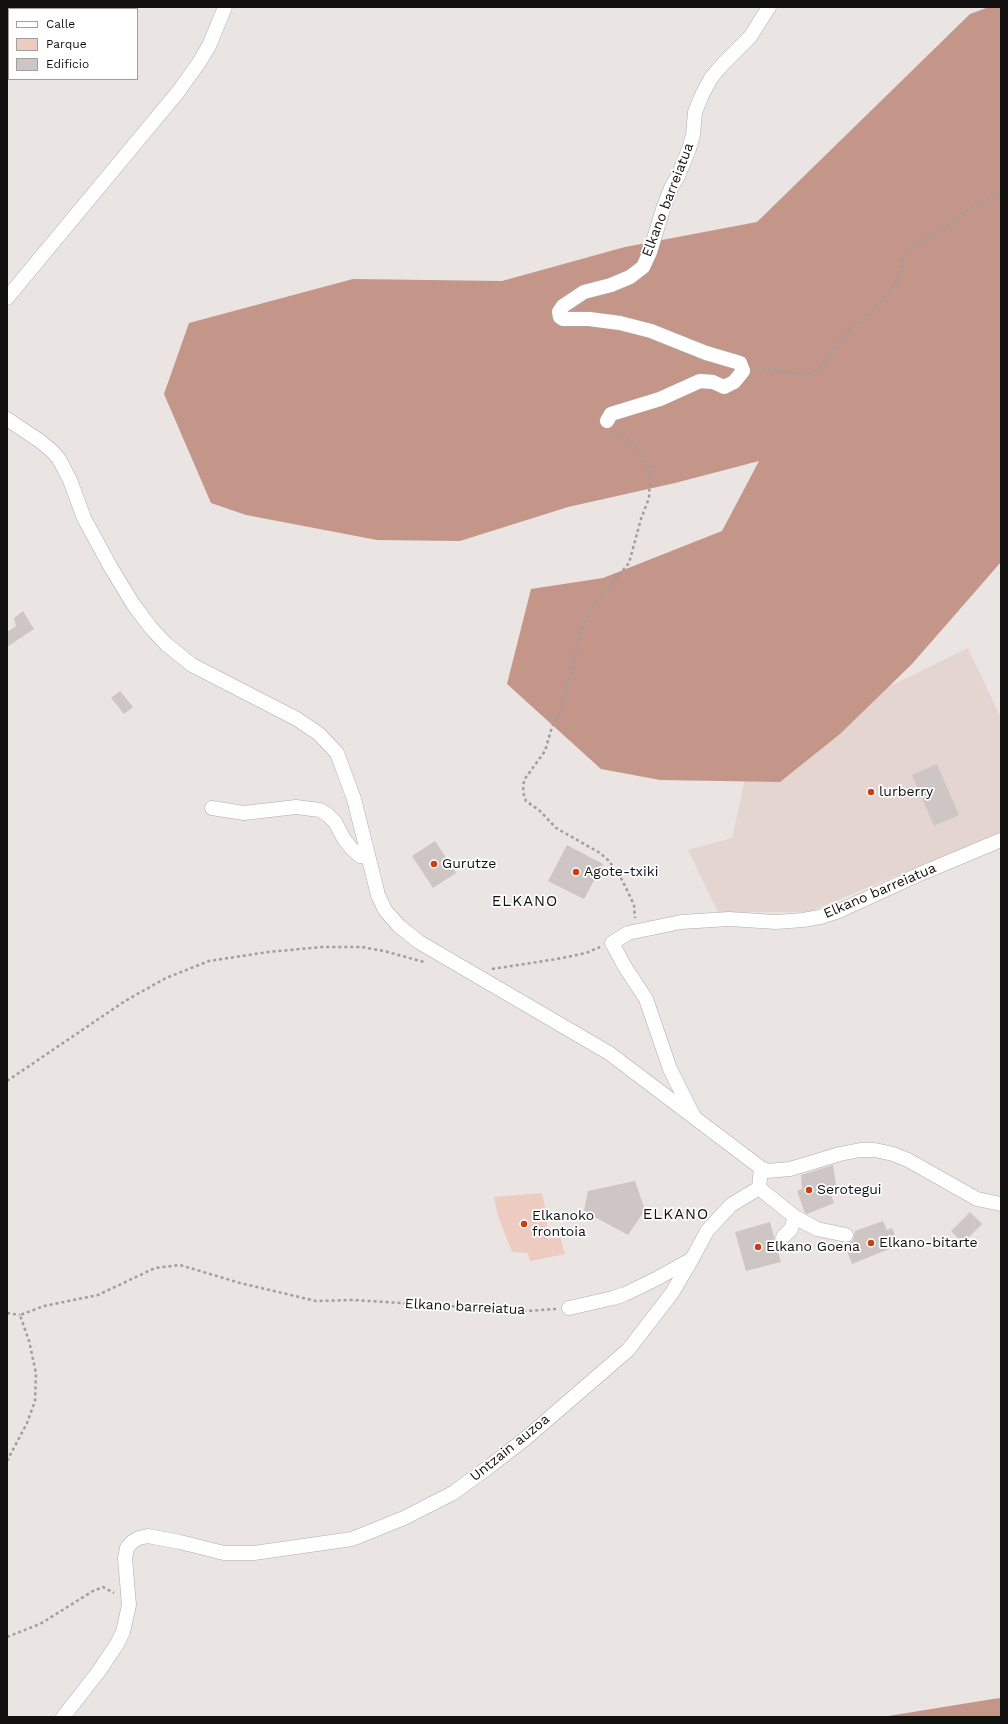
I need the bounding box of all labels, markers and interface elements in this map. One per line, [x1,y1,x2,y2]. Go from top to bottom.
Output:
legend [8,8,138,80]
text: Calle [46,17,75,31]
text: Parque [46,37,87,51]
text: Edificio [46,57,89,71]
street label: Elkano barreiatua [639,141,697,259]
place label: lurberry [879,784,933,800]
marker: lurberry [866,787,876,797]
place label: Gurutze [442,856,496,872]
marker: Gurutze [429,859,439,869]
street label: Elkano barreiatua [821,860,939,922]
place label: Agote-txiki [584,864,658,880]
marker: Agote-txiki [571,867,581,877]
district label: ELKANO [492,893,558,911]
place label: Serotegui [817,1182,882,1198]
marker: Serotegui [804,1185,814,1195]
district label: ELKANO [643,1206,709,1224]
place label: Elkanoko frontoia [532,1208,594,1240]
marker: Elkanoko frontoia [519,1219,529,1229]
place label: Elkano-bitarte [879,1235,978,1251]
marker: Elkano-bitarte [866,1238,876,1248]
place label: Elkano Goena [766,1239,860,1255]
marker: Elkano Goena [753,1242,763,1252]
street label: Elkano barreiatua [404,1295,526,1319]
street label: Untzain auzoa [467,1411,553,1485]

